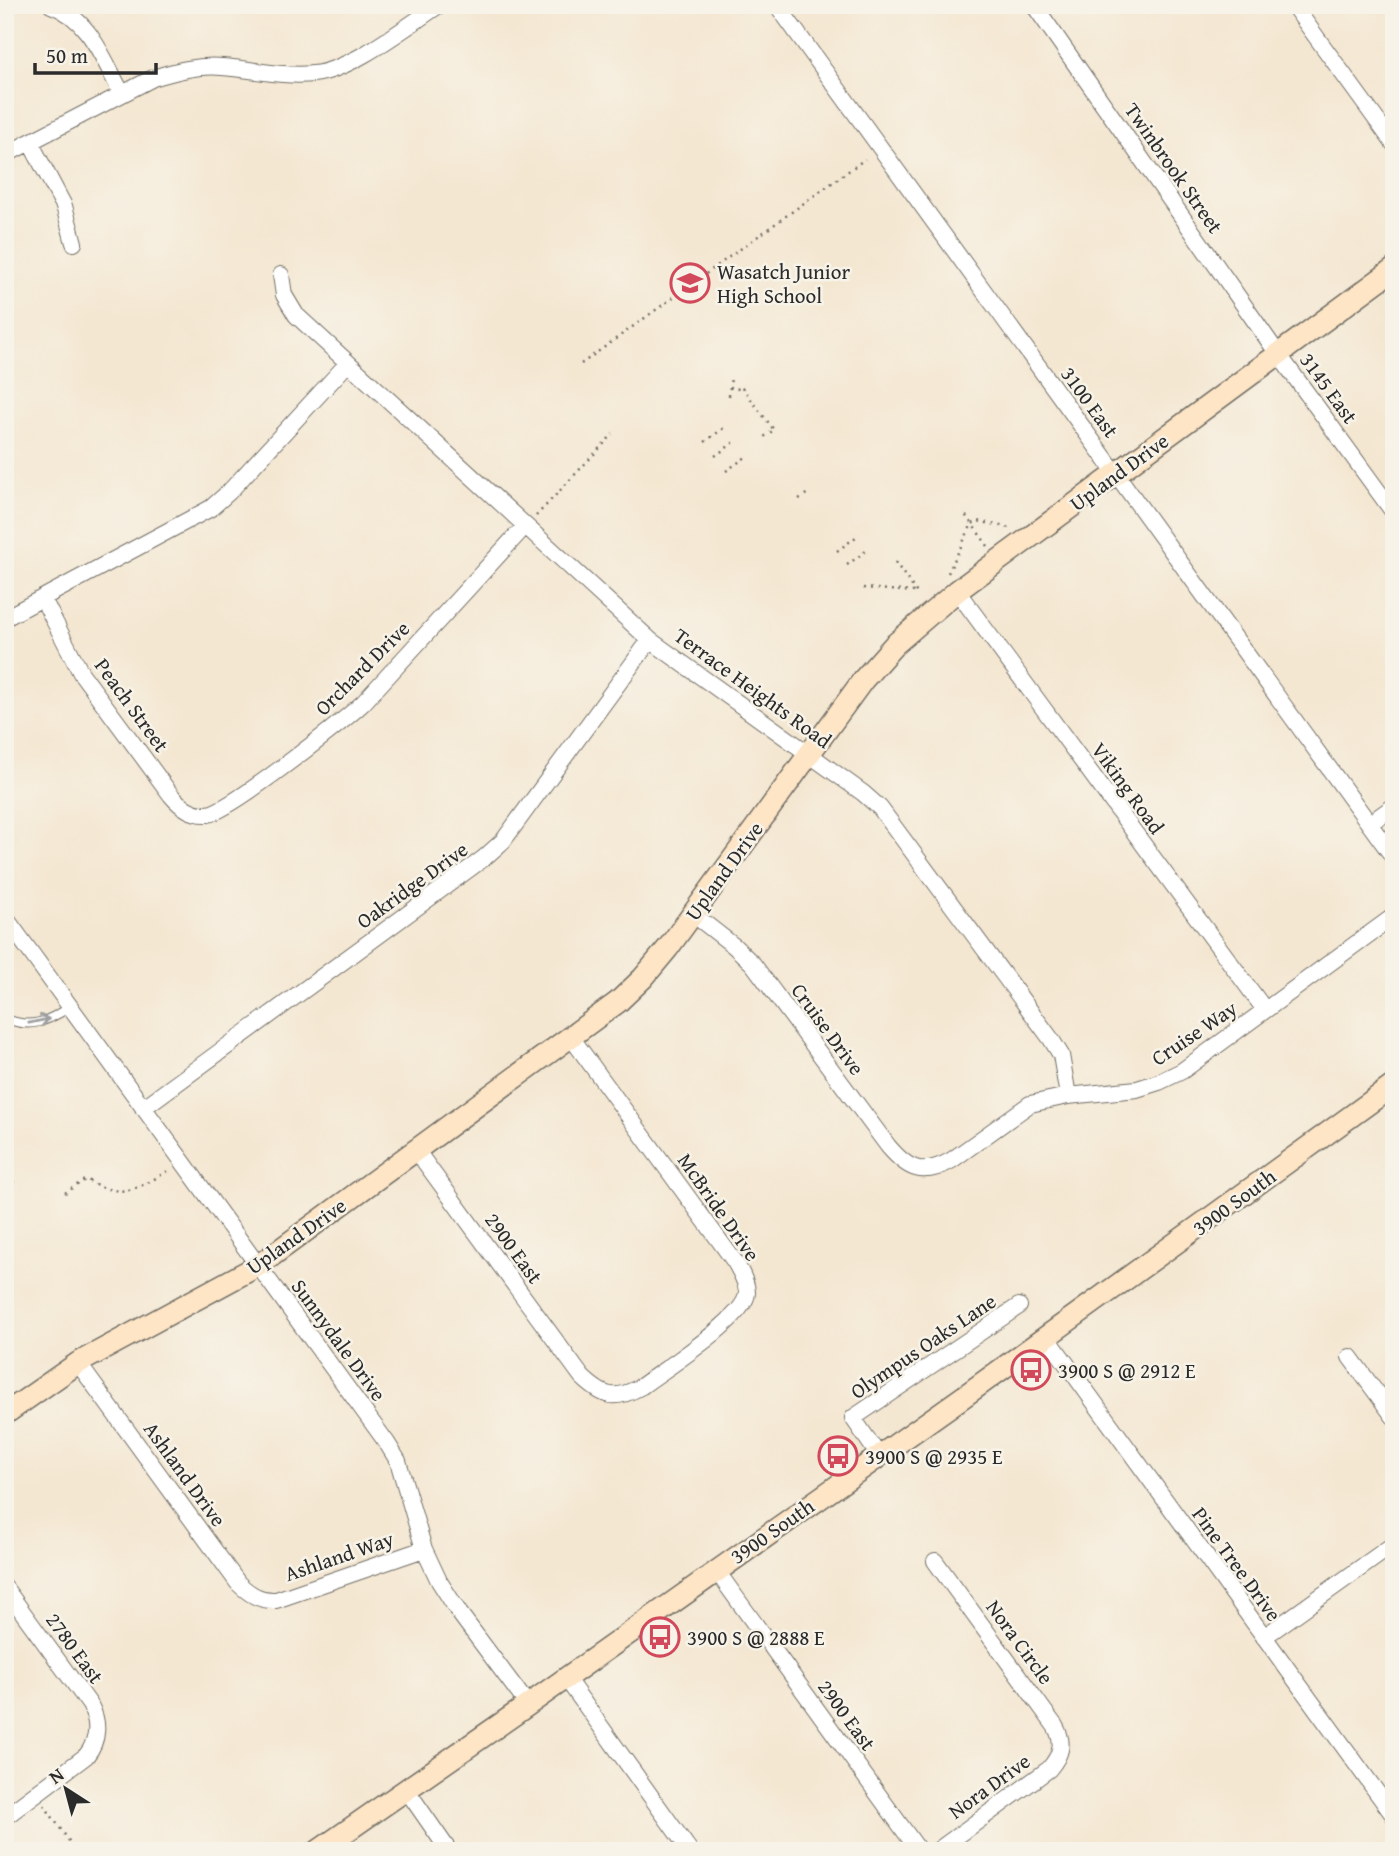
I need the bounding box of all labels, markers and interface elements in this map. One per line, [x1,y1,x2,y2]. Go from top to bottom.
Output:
scale bar [35,32,156,76]
text: 50 m [46,40,88,71]
street label: Twinbrook Street [1117,96,1231,240]
place label: Wasatch Junior High School [717,256,850,311]
school or university icon: Wasatch Junior High School [669,262,711,304]
street label: 3145 East [1293,346,1366,430]
street label: 3100 East [1054,360,1127,444]
street label: Upland Drive [1063,425,1175,519]
street label: Orchard Drive [307,613,417,723]
street label: Terrace Heights Road [668,620,839,756]
street label: Peach Street [87,652,177,759]
street label: Viking Road [1084,736,1172,841]
street label: Upland Drive [677,815,771,927]
street label: Oakridge Drive [350,834,474,936]
street label: Cruise Drive [784,976,872,1082]
street label: Cruise Way [1145,993,1244,1073]
one-way arrow [27,1014,50,1028]
street label: McBride Drive [670,1147,768,1268]
street label: 3900 South [1186,1161,1282,1243]
street label: Upland Drive [240,1190,352,1282]
street label: 2900 East [478,1206,551,1290]
street label: Sunnydale Drive [284,1273,394,1408]
street label: Olympus Oaks Lane [844,1286,1002,1406]
bus stop icon: 3900 S @ 2912 E [1010,1349,1052,1391]
place label: 3900 S @ 2912 E [1058,1355,1196,1386]
street label: Ashland Drive [136,1415,234,1533]
bus stop icon: 3900 S @ 2935 E [817,1435,859,1477]
place label: 3900 S @ 2935 E [865,1441,1003,1472]
street label: 3900 South [724,1490,821,1571]
street label: Pine Tree Drive [1185,1500,1289,1628]
street label: Ashland Way [280,1523,398,1589]
street label: Nora Circle [979,1593,1061,1691]
street label: 2780 East [39,1606,112,1690]
bus stop icon: 3900 S @ 2888 E [639,1616,681,1658]
place label: 3900 S @ 2888 E [687,1622,825,1653]
street label: 2900 East [811,1673,884,1757]
street label: Nora Drive [942,1746,1036,1826]
north arrow [32,1755,102,1825]
text: N [43,1760,70,1790]

